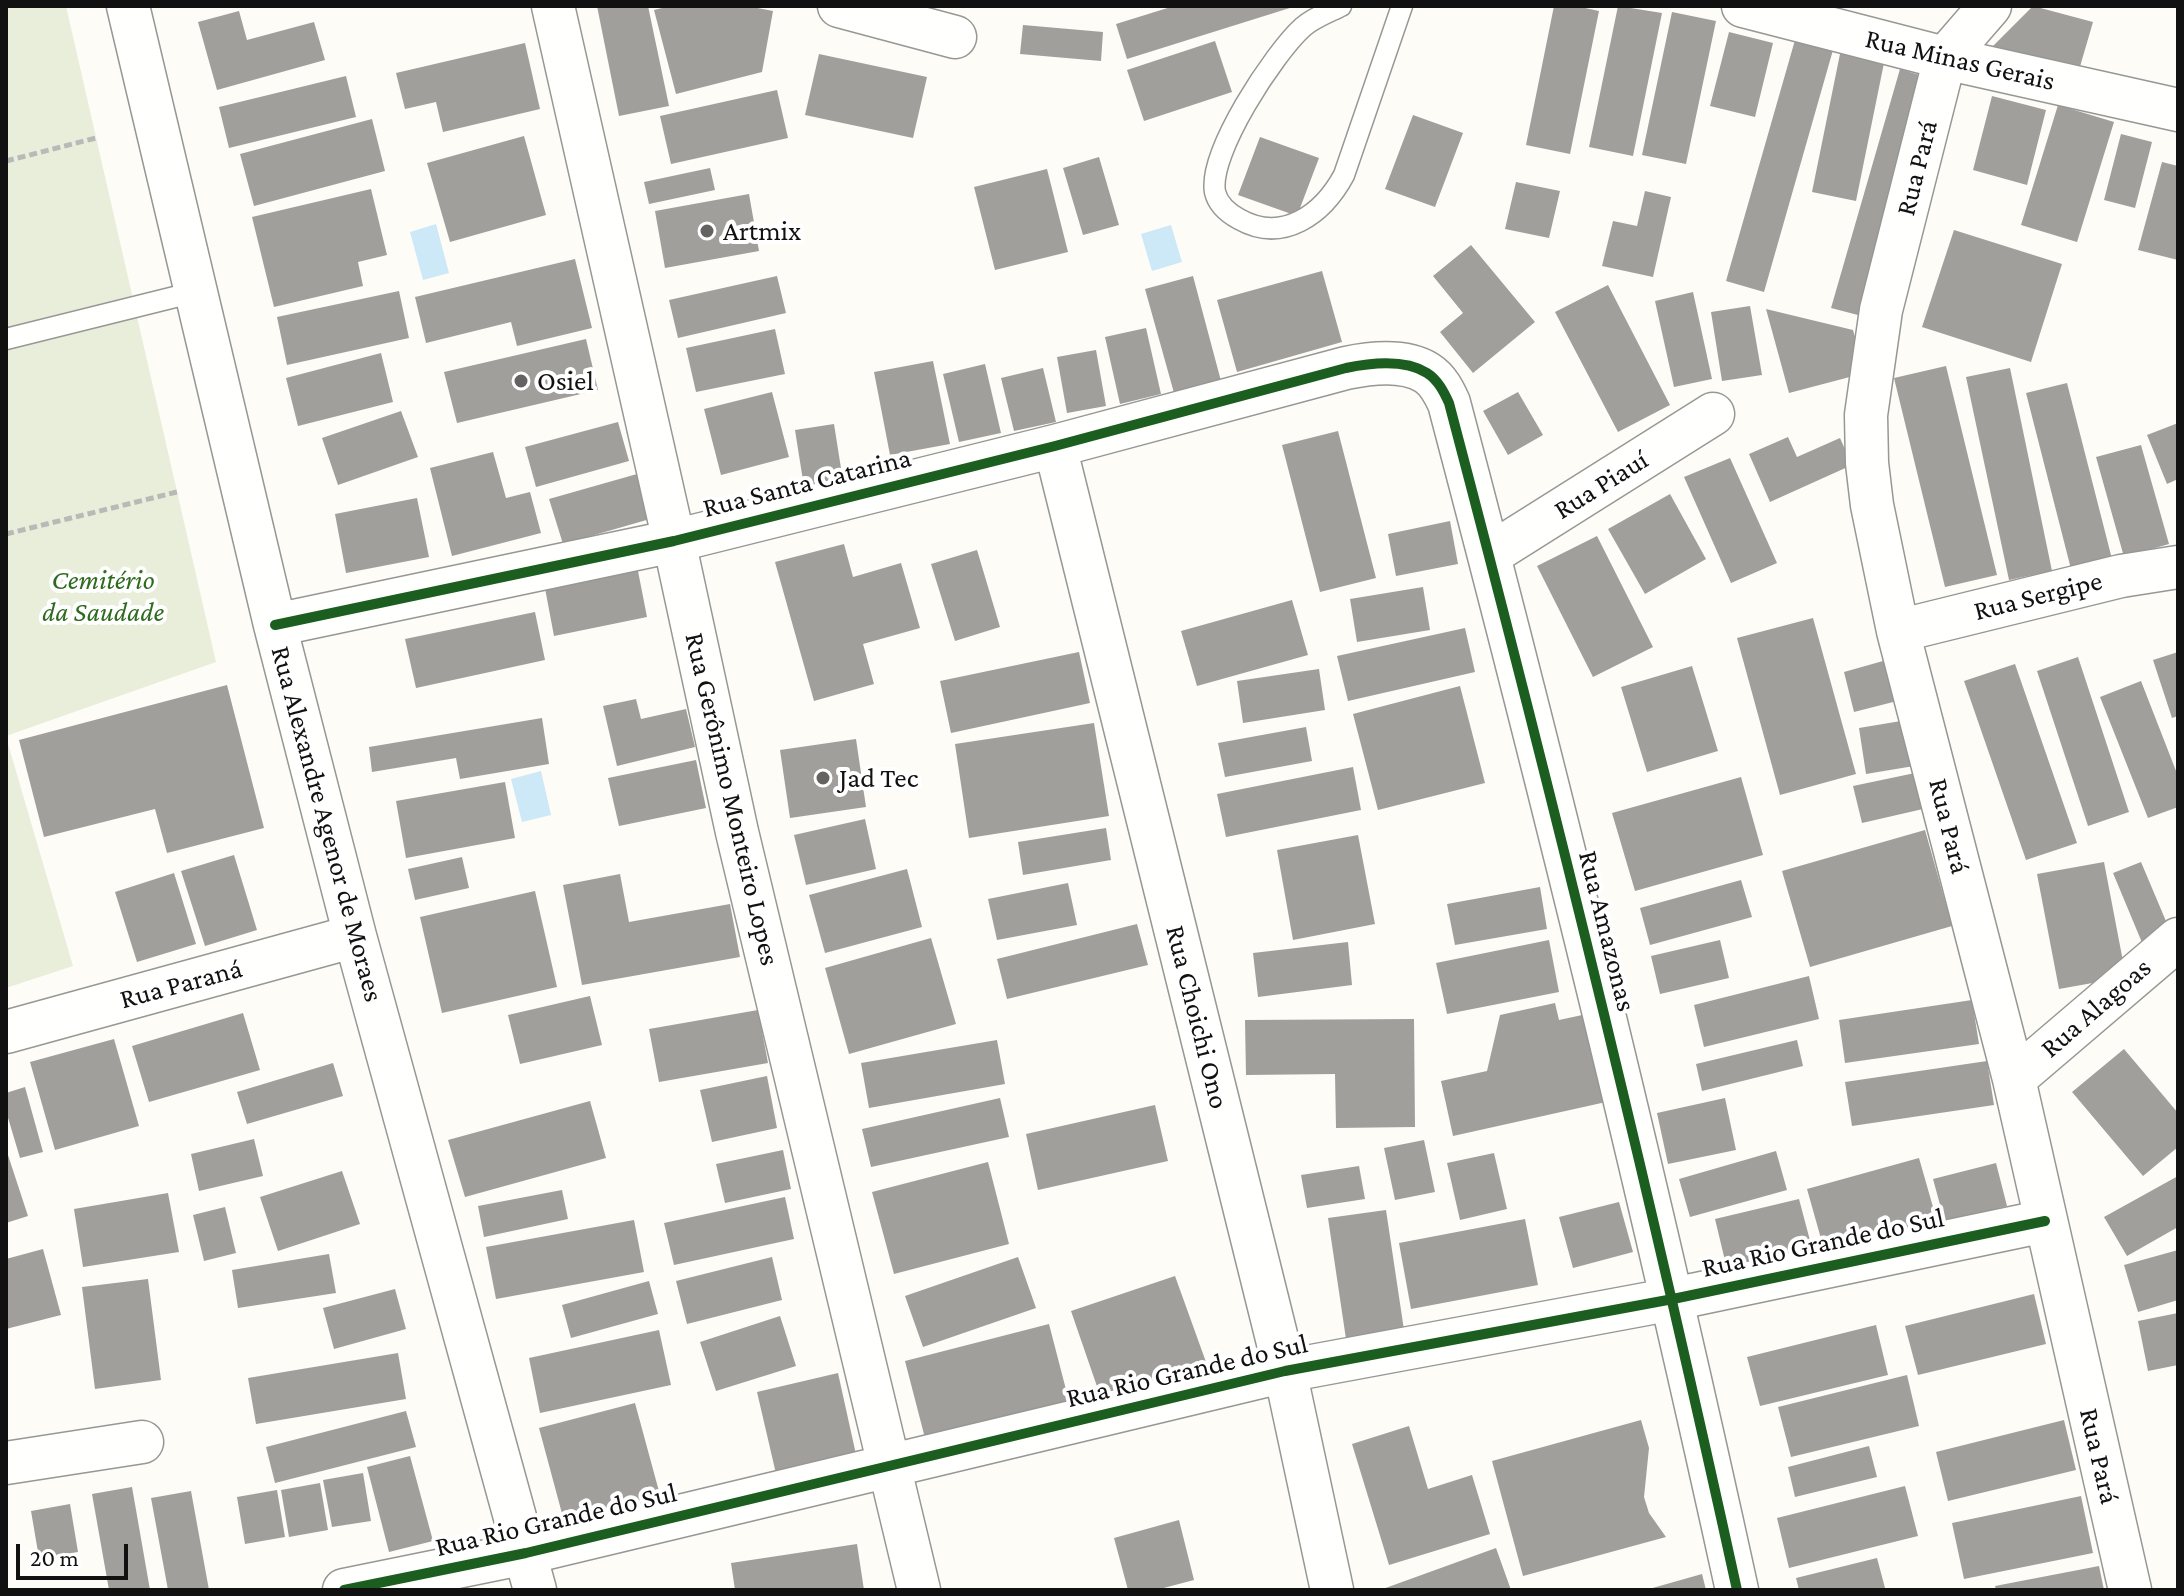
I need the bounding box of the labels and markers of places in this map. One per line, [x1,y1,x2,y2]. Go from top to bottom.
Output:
place label: Artmix [723,214,801,248]
marker: Artmix [698,222,716,240]
place label: Osiel [537,364,594,398]
marker: Osiel [512,372,530,390]
place label: Jad Tec [839,761,918,795]
marker: Jad Tec [814,769,832,787]

